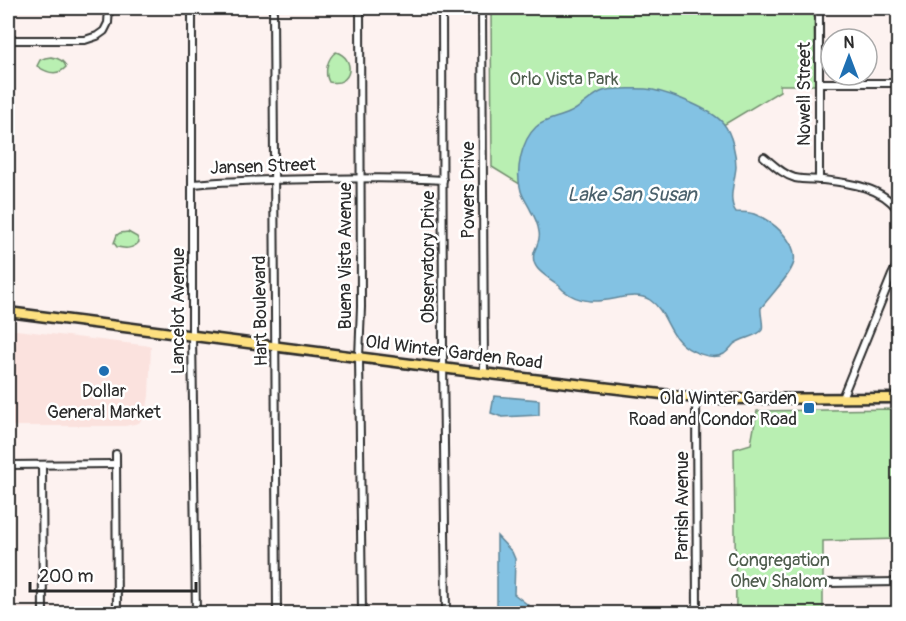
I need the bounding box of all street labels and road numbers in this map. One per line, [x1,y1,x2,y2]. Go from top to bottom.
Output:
street label: Nowell Street [793,41,816,146]
street label: Powers Drive [457,141,480,239]
street label: Jansen Street [210,153,317,180]
street label: Buena Vista Avenue [334,182,357,330]
street label: Observatory Drive [417,190,440,323]
street label: Lancelot Avenue [167,248,190,374]
street label: Hart Boulevard [248,255,273,367]
street label: Old Winter Garden Road [364,330,544,375]
street label: Parrish Avenue [671,451,694,561]

